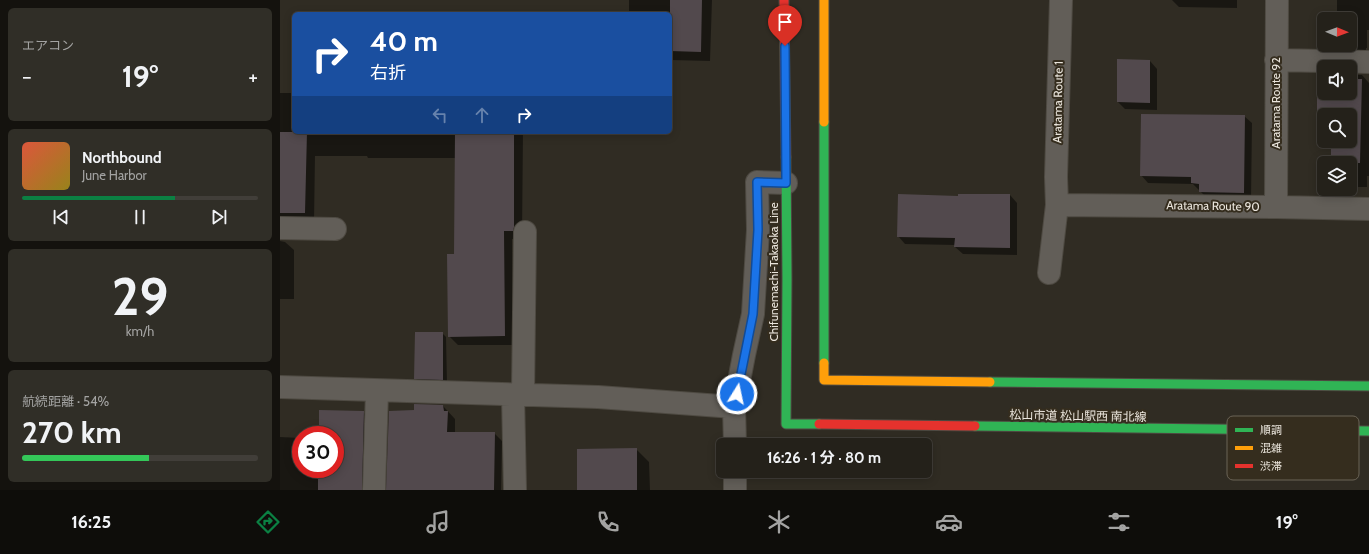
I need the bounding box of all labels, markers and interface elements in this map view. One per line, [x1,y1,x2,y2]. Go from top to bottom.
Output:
pin [768,5,802,46]
icon: arrive [774,11,796,33]
north arrow [1317,12,1357,52]
map controls [1317,12,1357,196]
text: 40 m [370,24,438,58]
icon: right [304,28,356,80]
text: エアコン [22,37,74,53]
street label: Aratama Route 92 [1268,57,1283,149]
text: 19° [122,58,158,95]
button: sound [1317,60,1357,100]
street label: Aratama Route 1 [1049,61,1066,143]
text: 右折 [370,62,406,84]
text: − [22,63,32,90]
text: + [248,63,258,90]
icon: left [429,104,451,126]
icon: ahead [471,104,493,126]
icon: right [513,104,535,126]
button: search [1317,108,1357,148]
text: Northbound [82,149,162,167]
button: layers [1317,156,1357,196]
text: June Harbor [82,167,147,183]
street label: Aratama Route 90 [1166,197,1260,214]
street label: Chifunemachi-Takaoka Line [766,202,781,342]
icon: previous [50,206,72,228]
icon: pause [129,206,151,228]
icon: next [208,206,230,228]
text: 29 [112,265,168,328]
text: km/h [126,323,154,339]
position arrow [716,373,758,415]
text: 航続距離 · 54% [22,393,109,409]
street label: 松山市道 松山駅西 南北線 [1009,407,1147,424]
text: 270 km [22,414,121,451]
legend [1227,416,1359,480]
text: 順調 [1260,423,1282,437]
speed limit sign: 30 [292,426,344,478]
text: 混雑 [1260,441,1282,455]
text: 16:26 · 1 分 · 80 m [767,449,881,467]
text: 渋滞 [1260,459,1282,473]
icon: directions [254,508,282,536]
icon: music [424,508,452,536]
icon: phone [594,508,622,536]
icon: climate [765,508,793,536]
icon: car [935,508,963,536]
icon: filters [1105,508,1133,536]
text: 16:25 [71,511,111,533]
text: 19° [1276,511,1298,533]

